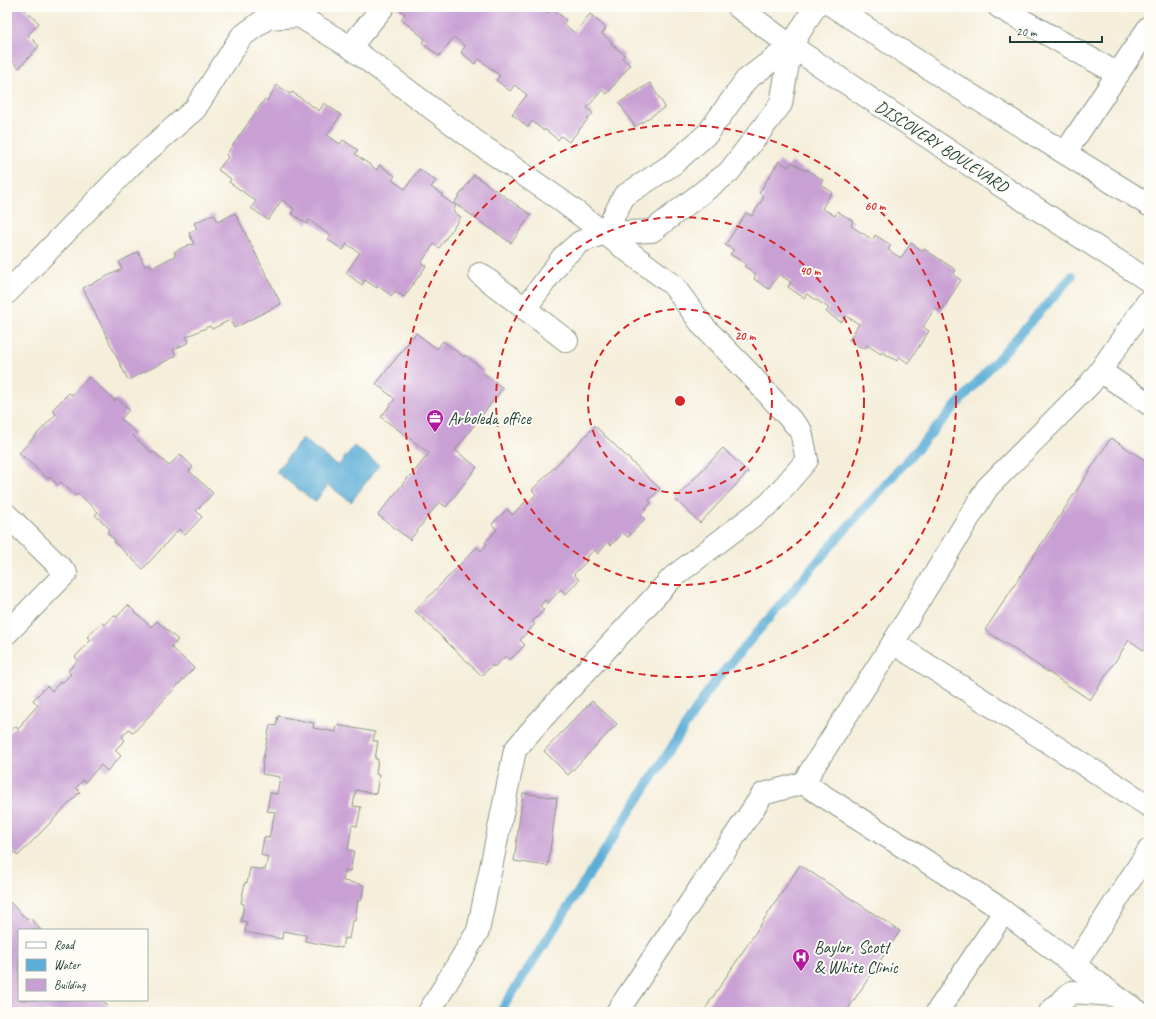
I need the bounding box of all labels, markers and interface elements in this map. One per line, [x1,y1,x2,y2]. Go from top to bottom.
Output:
scale bar [1010,18,1102,44]
text: 20 m [1016,24,1038,40]
street label: DISCOVERY BOULEVARD [871,96,1013,198]
text: 60 m [865,198,887,214]
text: 40 m [800,263,821,279]
text: 20 m [735,328,756,344]
centre of rings [673,394,687,408]
office icon: Arboleda office [425,408,445,433]
place label: Arboleda office [448,408,532,429]
legend [18,929,148,1001]
text: Road [54,937,76,953]
place label: Baylor, Scott & White Clinic [814,937,899,978]
hospital icon: Baylor, Scott & White Clinic [791,947,811,972]
text: Water [54,957,82,973]
text: Building [54,977,86,993]

